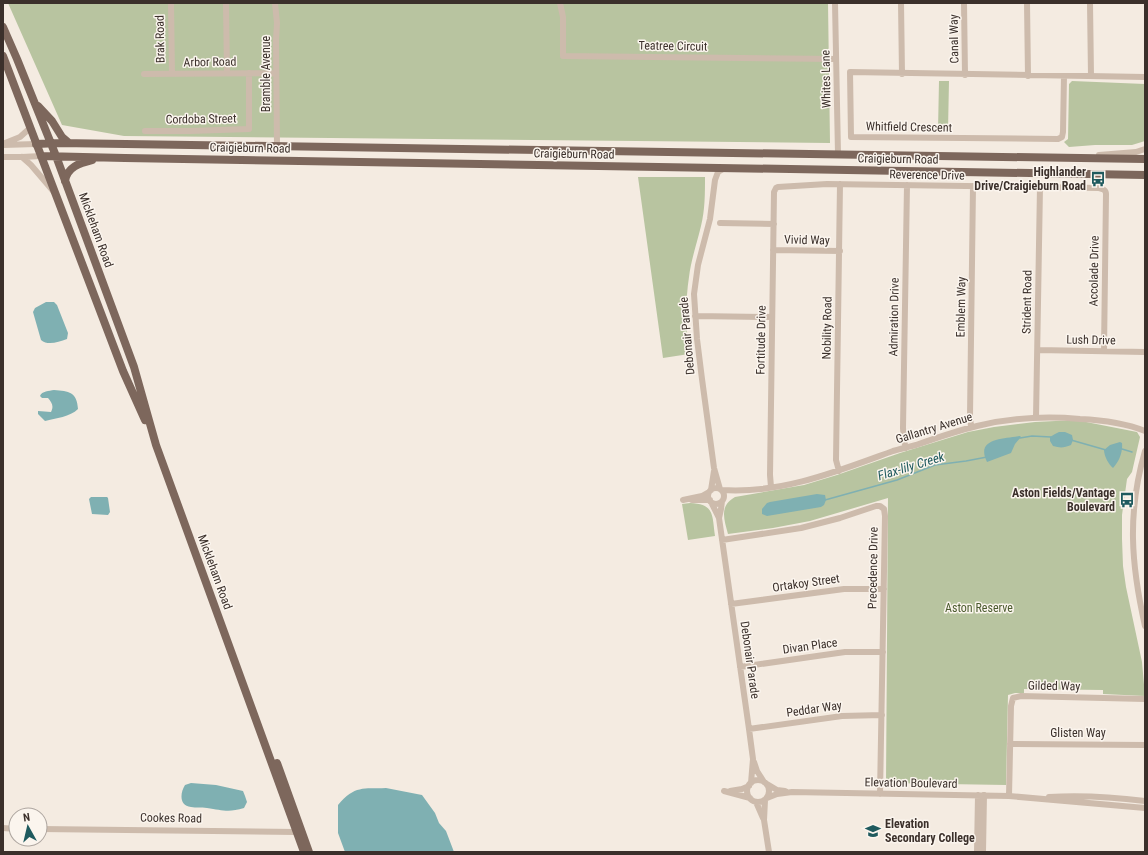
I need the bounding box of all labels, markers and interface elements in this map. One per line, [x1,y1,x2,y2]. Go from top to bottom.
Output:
street label: Canal Way [947,14,961,64]
street label: Brak Road [153,15,167,63]
street label: Bramble Avenue [259,35,273,112]
street label: Teatree Circuit [638,38,708,54]
street label: Whites Lane [818,50,834,108]
street label: Arbor Road [183,55,237,69]
street label: Cordoba Street [165,111,237,127]
street label: Whitfield Crescent [866,119,953,135]
street label: Craigieburn Road [209,140,291,156]
street label: Craigieburn Road [533,146,615,162]
street label: Craigieburn Road [857,151,939,167]
place label: Highlander Drive/Craigieburn Road [974,165,1086,193]
street label: Reverence Drive [889,167,965,183]
bus stop icon: Highlander Drive/Craigieburn Road [1089,170,1107,188]
street label: Mickleham Road [76,191,116,269]
street label: Vivid Way [784,233,830,247]
street label: Accolade Drive [1086,235,1102,307]
street label: Strident Road [1019,270,1035,334]
street label: Admiration Drive [886,277,902,356]
street label: Emblem Way [953,277,969,337]
street label: Debonair Parade [677,296,697,376]
street label: Nobility Road [819,296,835,360]
street label: Fortitude Drive [753,305,769,375]
street label: Lush Drive [1066,333,1116,347]
street label: Gallantry Avenue [894,410,974,446]
water label: Flax-lily Creek [876,449,946,483]
place label: Aston Fields/Vantage Boulevard [1012,486,1115,514]
bus stop icon: Aston Fields/Vantage Boulevard [1118,491,1136,509]
street label: Precedence Drive [865,526,881,609]
street label: Mickleham Road [195,533,235,611]
street label: Ortakoy Street [772,571,841,595]
park label: Aston Reserve [945,601,1013,615]
street label: Debonair Parade [738,620,762,700]
street label: Divan Place [782,635,839,657]
street label: Gilded Way [1028,679,1080,693]
street label: Peddar Way [785,698,843,720]
street label: Glisten Way [1050,726,1106,740]
street label: Elevation Boulevard [864,775,958,791]
north arrow [8,807,48,847]
street label: Cookes Road [140,810,202,826]
text: N [22,811,31,824]
place label: Elevation Secondary College [885,817,975,845]
school or university icon: Elevation Secondary College [864,822,882,840]

